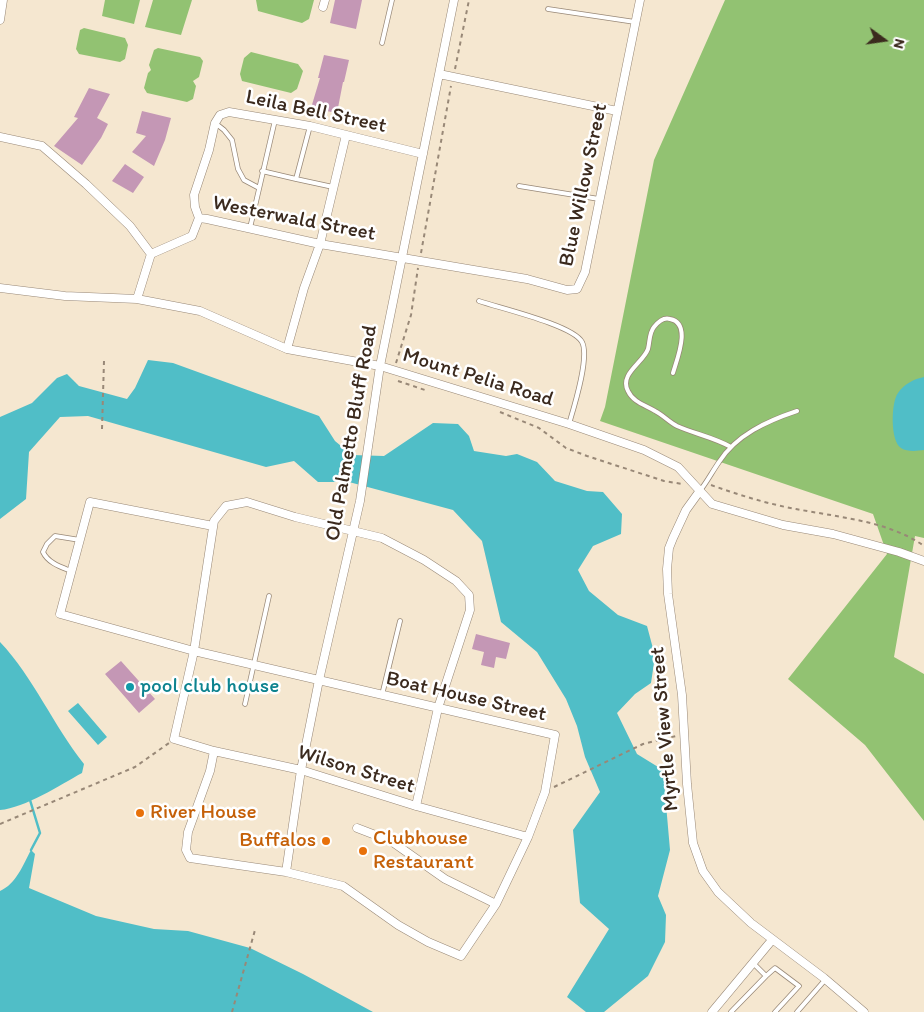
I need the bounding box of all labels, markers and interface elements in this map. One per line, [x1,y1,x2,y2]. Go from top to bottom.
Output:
north arrow [859,15,909,65]
text: N [890,37,908,50]
street label: Leila Bell Street [243,85,389,139]
street label: Blue Willow Street [554,101,614,269]
street label: Westerwald Street [210,191,378,247]
street label: Old Palmetto Bluff Road [321,323,383,543]
street label: Mount Pelia Road [399,343,557,413]
street label: Myrtle View Street [645,646,685,812]
street label: Boat House Street [383,666,549,728]
place label: pool club house [140,674,279,700]
marker: pool club house [124,681,136,693]
street label: Wilson Street [294,740,418,800]
place label: River House [150,800,257,826]
marker: River House [134,807,146,819]
place label: Clubhouse Restaurant [373,826,474,876]
place label: Buffalos [239,828,316,854]
marker: Buffalos [320,835,332,847]
marker: Clubhouse Restaurant [357,845,369,857]

